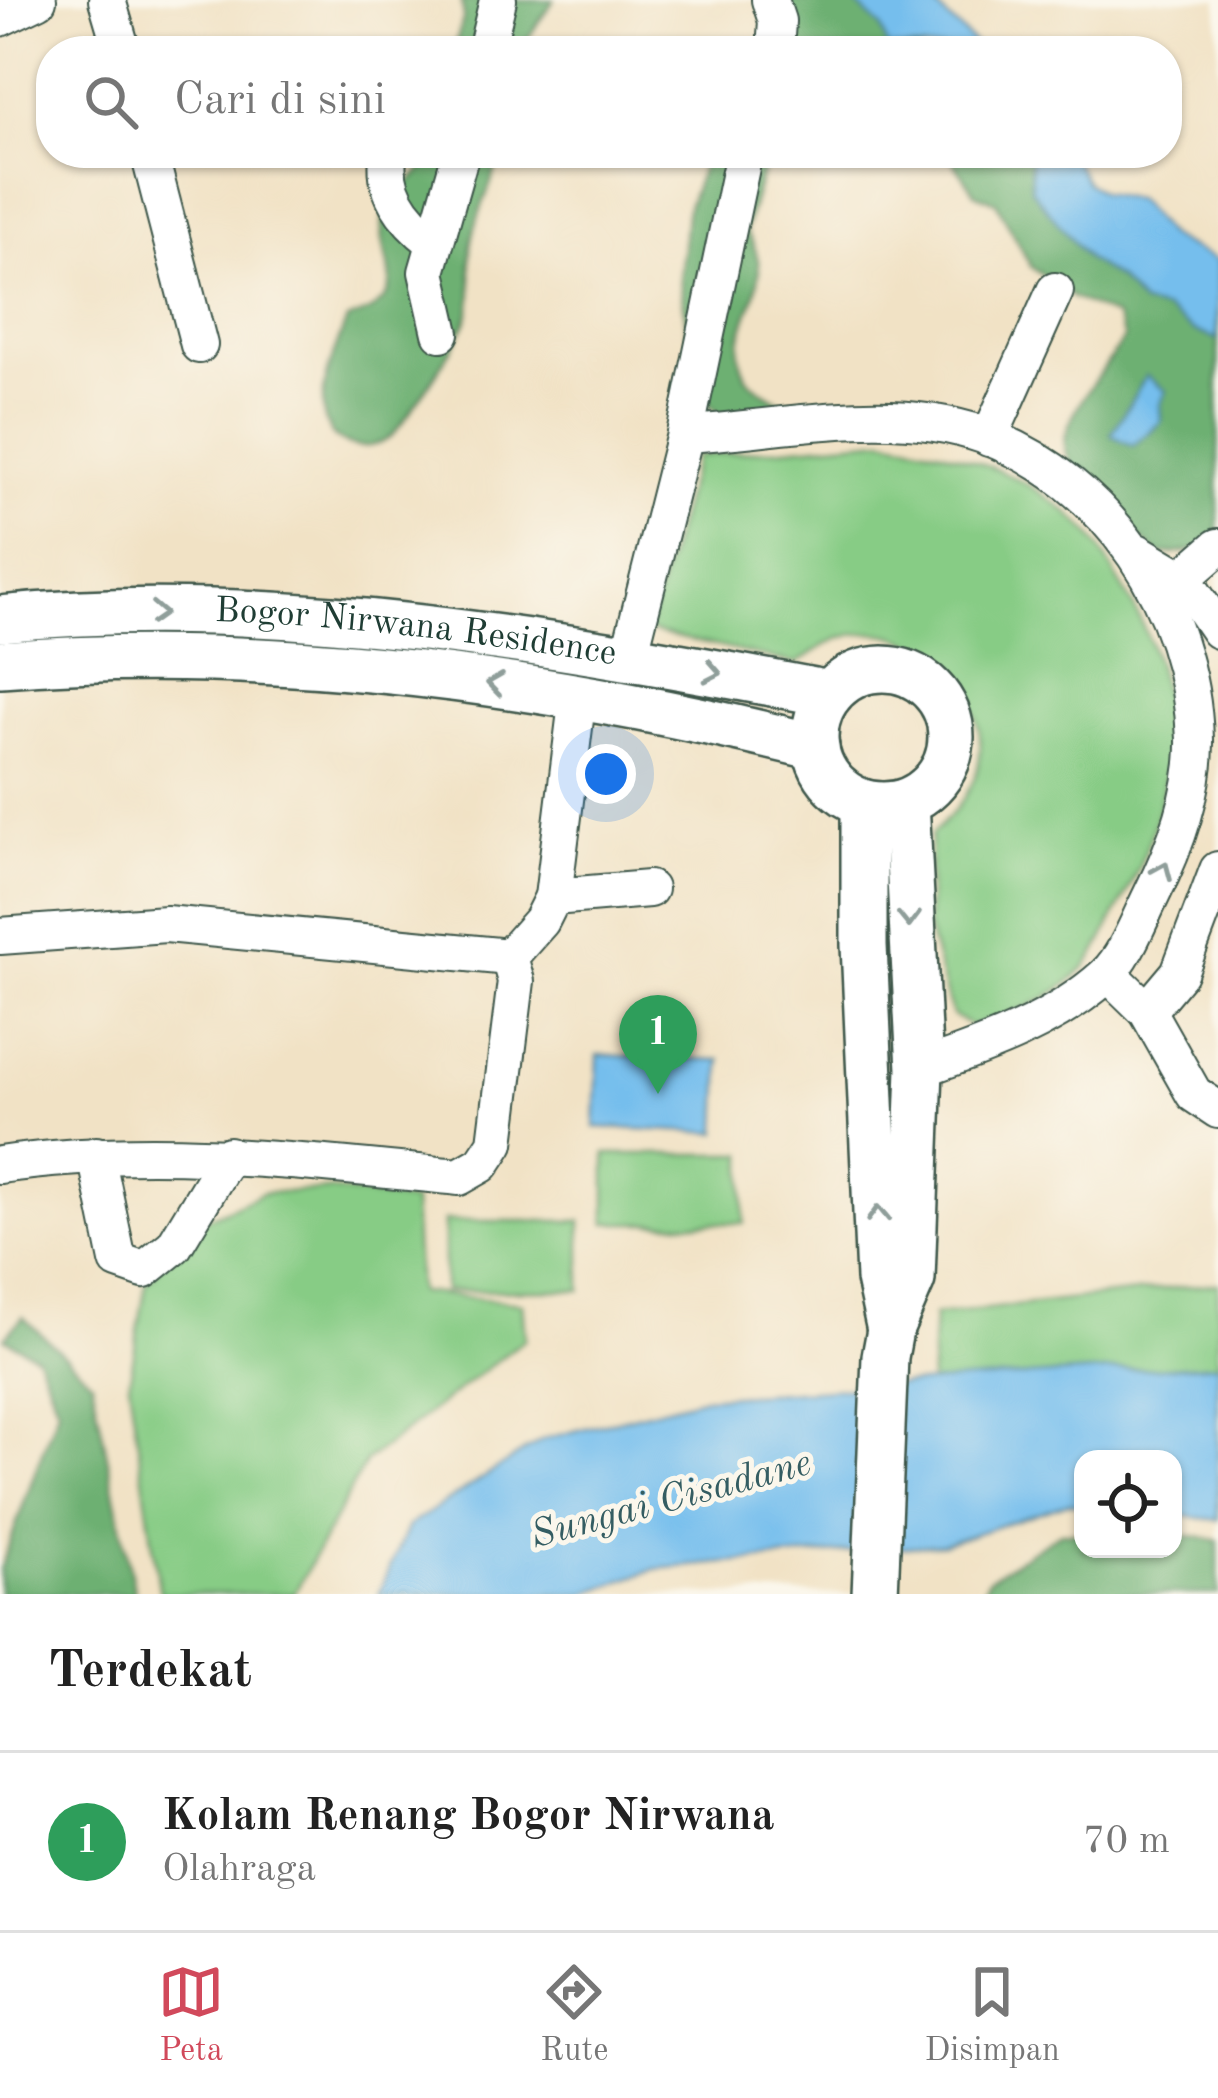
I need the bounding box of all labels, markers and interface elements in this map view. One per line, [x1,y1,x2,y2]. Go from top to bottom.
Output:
search box [36,36,1182,168]
icon: search [78,69,144,135]
text: Cari di sini [174,79,386,124]
street label: Bogor Nirwana Residence [214,594,619,673]
one-way arrow [149,600,168,626]
one-way arrow [702,658,722,684]
one-way arrow [486,672,505,698]
your location [576,744,636,804]
one-way arrow [1149,860,1173,881]
one-way arrow [895,910,921,929]
pin: 1 [619,995,697,1094]
one-way arrow [865,1204,891,1223]
water label: Sungai Cisadane [527,1444,815,1556]
map controls [1074,1450,1182,1558]
button: locate [1074,1450,1182,1558]
text: Terdekat [48,1647,252,1698]
text: Kolam Renang Bogor Nirwana [162,1795,775,1840]
text: 1 [76,1822,98,1861]
text: 70 m [1083,1822,1170,1861]
text: Olahraga [162,1850,316,1889]
tab: Peta [158,1959,224,2072]
tab: Rute [540,1959,608,2072]
tab: Disimpan [925,1959,1060,2072]

